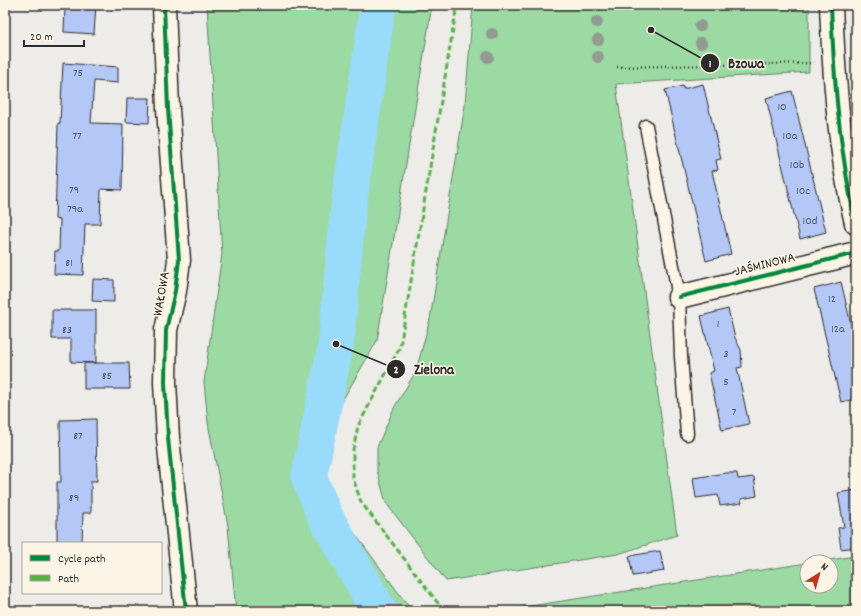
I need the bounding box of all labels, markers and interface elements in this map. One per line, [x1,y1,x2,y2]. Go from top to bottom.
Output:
scale bar [24,22,84,48]
text: 20 m [30,29,53,46]
callout: Bzowa [700,50,772,77]
text: Bzowa [728,54,765,76]
text: 1 [709,56,712,73]
house number: 75 [73,65,83,82]
house number: 10 [777,99,787,116]
house number: 77 [72,128,82,145]
house number: 10a [783,128,798,145]
house number: 10b [790,157,804,174]
house number: 79 [69,182,79,199]
house number: 10c [796,183,810,200]
house number: 79a [67,201,83,218]
house number: 10d [803,213,817,230]
street label: JAŚMINOWA [733,248,798,282]
house number: 81 [65,255,73,272]
street label: WAŁOWA [148,270,176,318]
house number: 12 [828,291,836,308]
house number: 1 [717,316,719,333]
house number: 12a [831,321,845,338]
house number: 83 [62,322,72,339]
house number: 3 [723,346,729,363]
callout: Zielona [386,355,462,382]
text: Zielona [414,360,455,382]
text: 2 [393,362,399,379]
house number: 85 [102,368,112,385]
house number: 5 [723,374,729,391]
house number: 7 [732,404,737,421]
house number: 87 [73,428,83,445]
house number: 89 [69,490,79,507]
legend [22,542,162,594]
text: Cycle path [58,551,106,568]
north arrow [799,554,839,594]
text: N [817,560,831,576]
text: Path [58,571,79,588]

